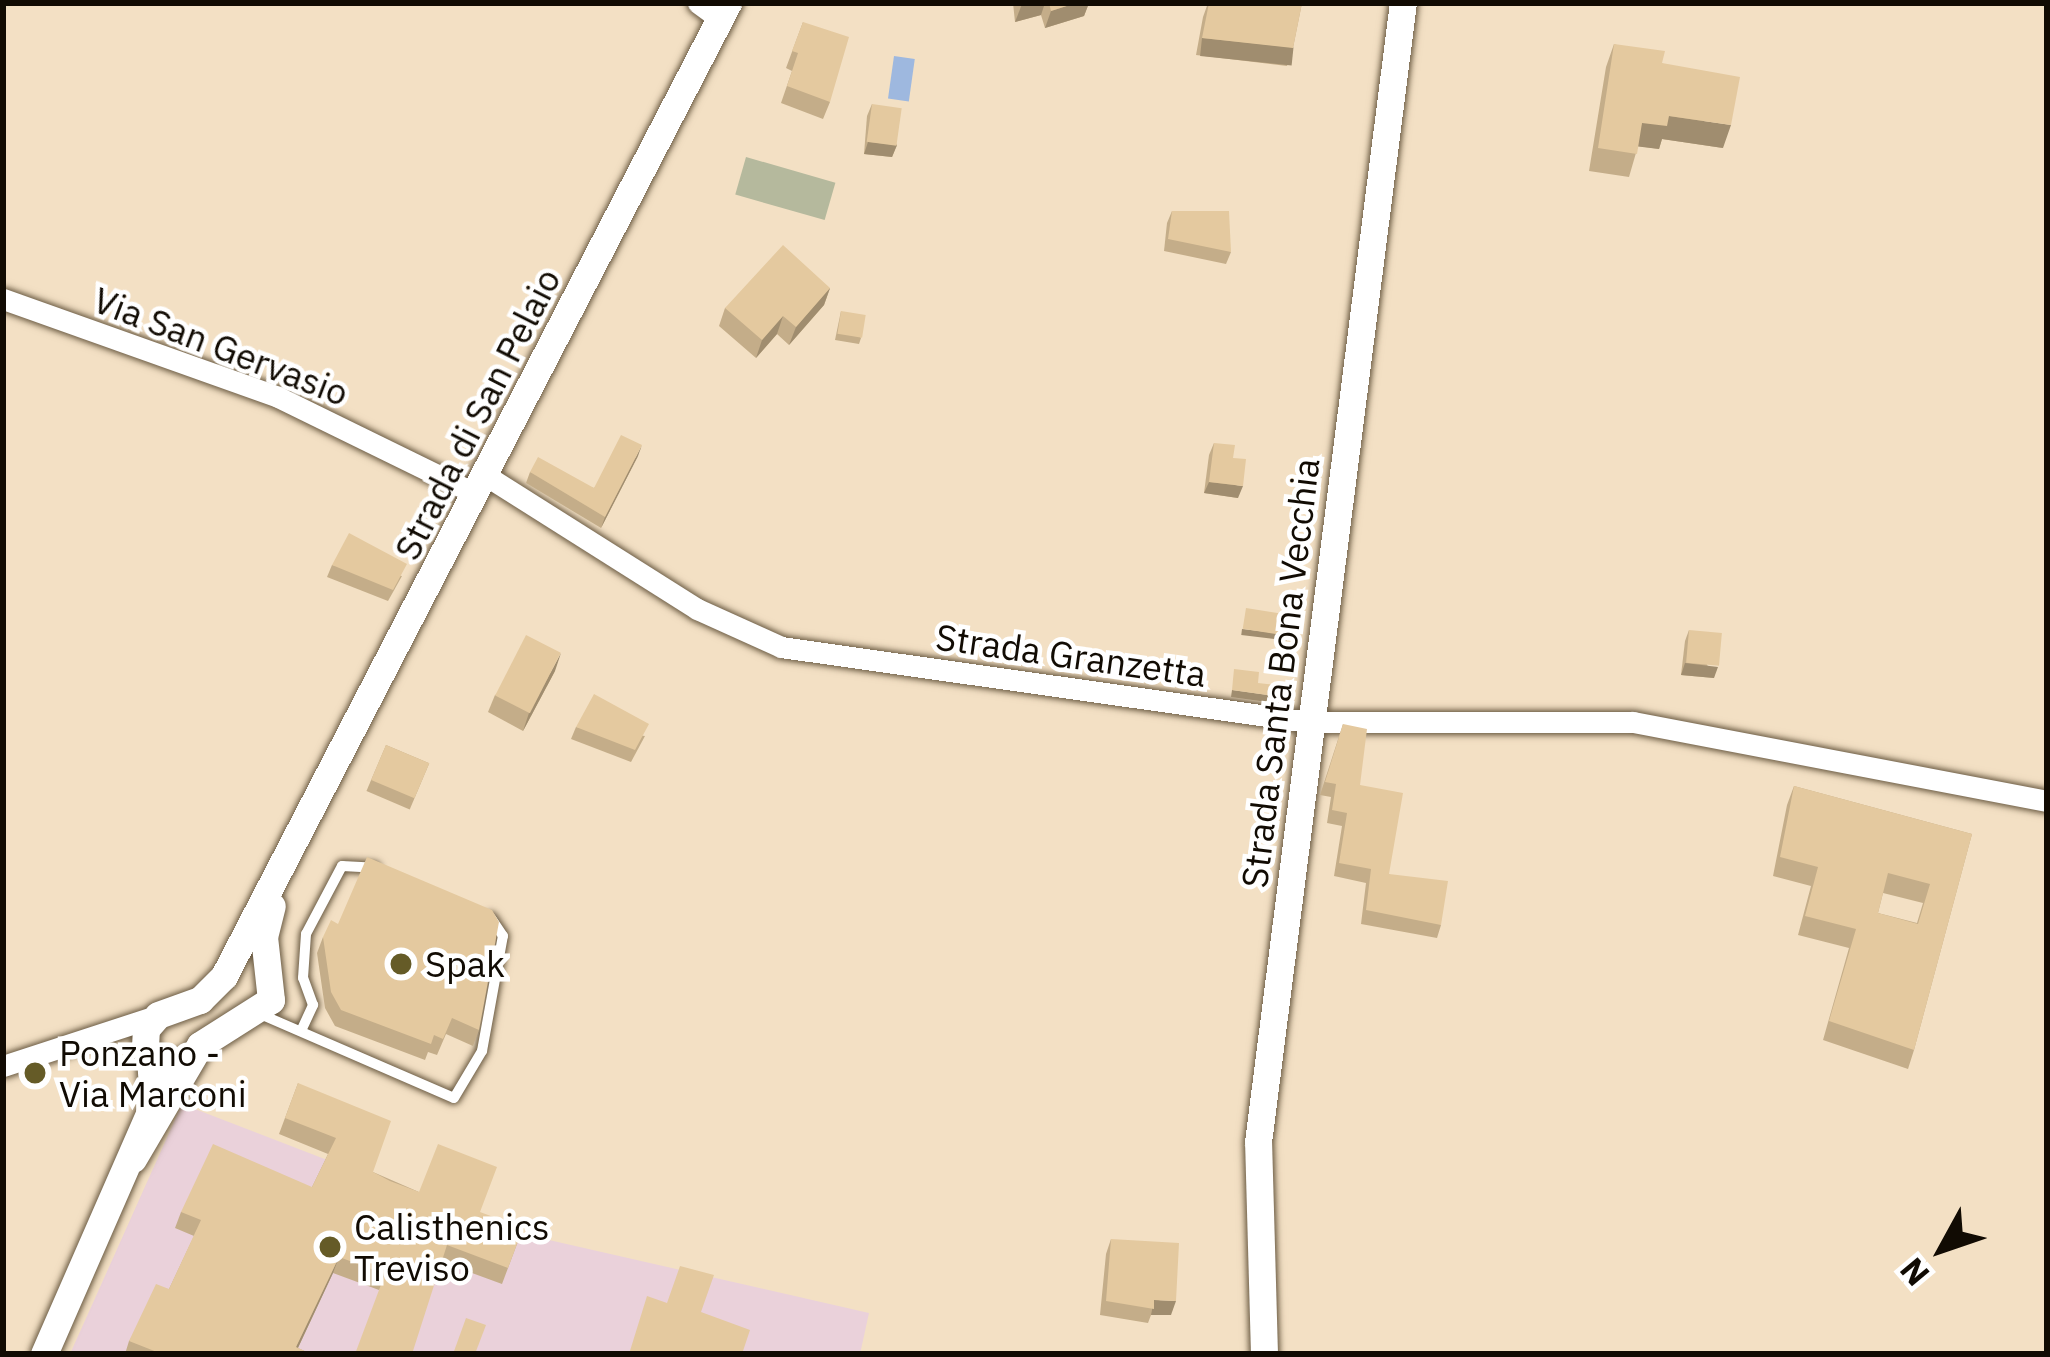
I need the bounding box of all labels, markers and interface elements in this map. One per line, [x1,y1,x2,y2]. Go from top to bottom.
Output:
street label: Strada di San Pelaio [385,261,569,567]
street label: Via San Gervasio [88,278,354,414]
street label: Strada Santa Bona Vecchia [1232,456,1328,890]
street label: Strada Granzetta [933,615,1209,695]
place label: Spak [425,942,505,986]
marker: Spak [388,951,414,977]
place label: Ponzano - Via Marconi [59,1030,247,1115]
marker: Ponzano - Via Marconi [22,1060,48,1086]
north arrow [1882,1189,2002,1309]
place label: Calisthenics Treviso [354,1204,550,1289]
marker: Calisthenics Treviso [317,1234,343,1260]
text: N [1890,1249,1938,1295]

